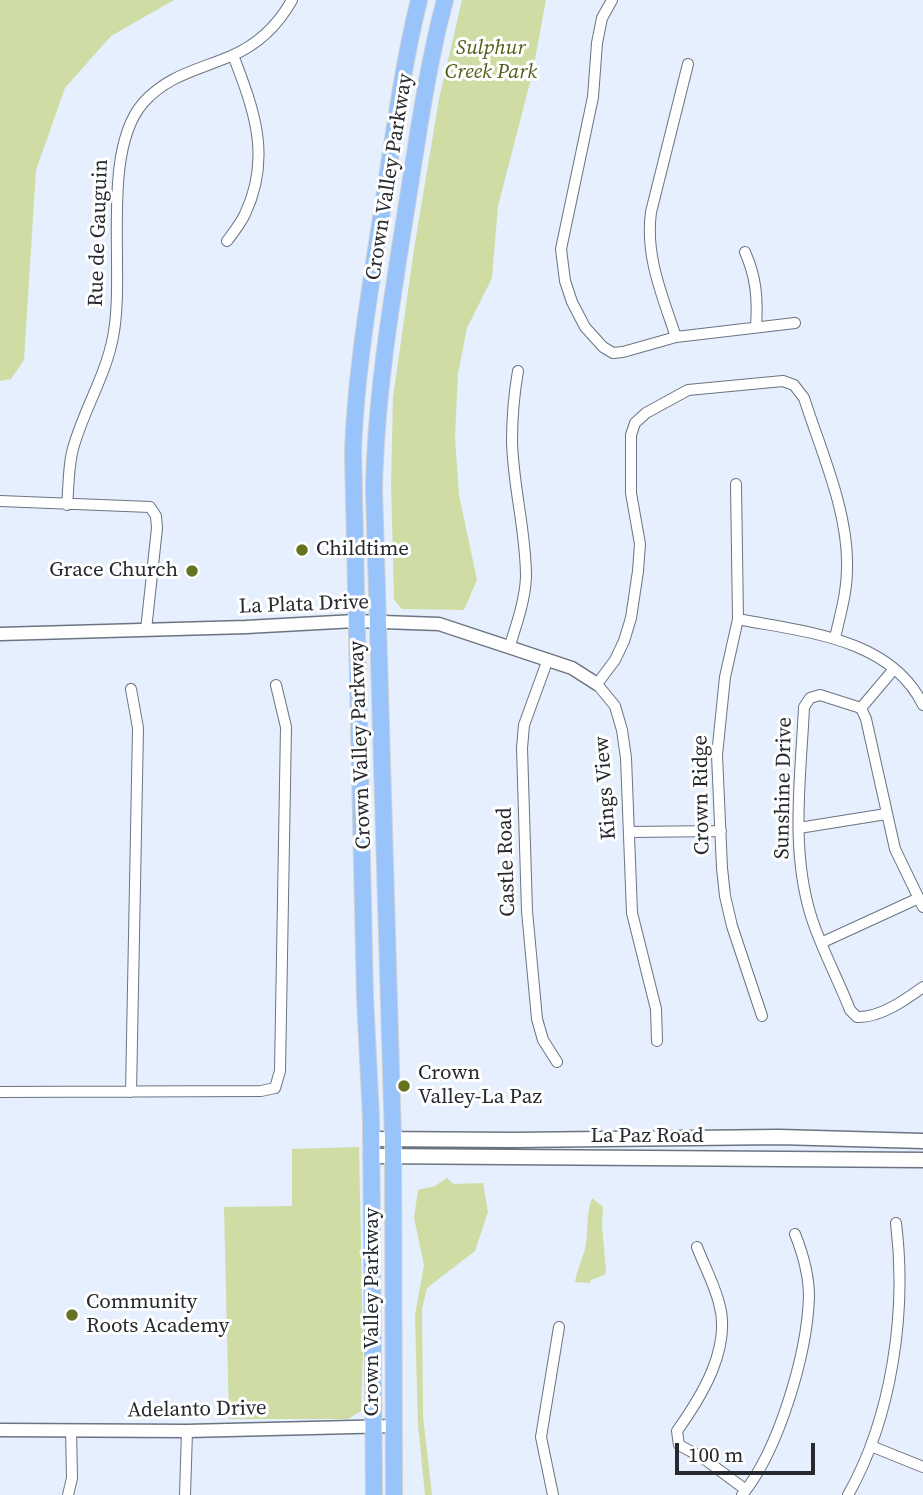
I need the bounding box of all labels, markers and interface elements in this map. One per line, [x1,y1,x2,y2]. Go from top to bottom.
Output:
park label: Sulphur Creek Park [445,36,537,86]
street label: Crown Valley Parkway [361,72,419,282]
street label: Rue de Gauguin [84,159,114,307]
place label: Childtime [316,537,409,563]
marker: Childtime [294,542,310,558]
place label: Grace Church [49,558,178,584]
marker: Grace Church [184,563,200,579]
street label: La Plata Drive [238,590,370,620]
street label: Crown Valley Parkway [345,640,377,850]
street label: Sunshine Drive [770,717,798,859]
street label: Kings View [590,735,622,841]
street label: Crown Ridge [688,735,716,855]
street label: Castle Road [492,807,522,917]
place label: Crown Valley-La Paz [418,1061,542,1111]
marker: Crown Valley-La Paz [396,1078,412,1094]
street label: La Paz Road [590,1124,704,1150]
street label: Crown Valley Parkway [360,1208,386,1416]
place label: Community Roots Academy [86,1290,229,1340]
marker: Community Roots Academy [64,1307,80,1323]
street label: Adelanto Drive [127,1396,267,1424]
scale bar [678,1428,818,1472]
text: 100 m [688,1440,743,1469]

